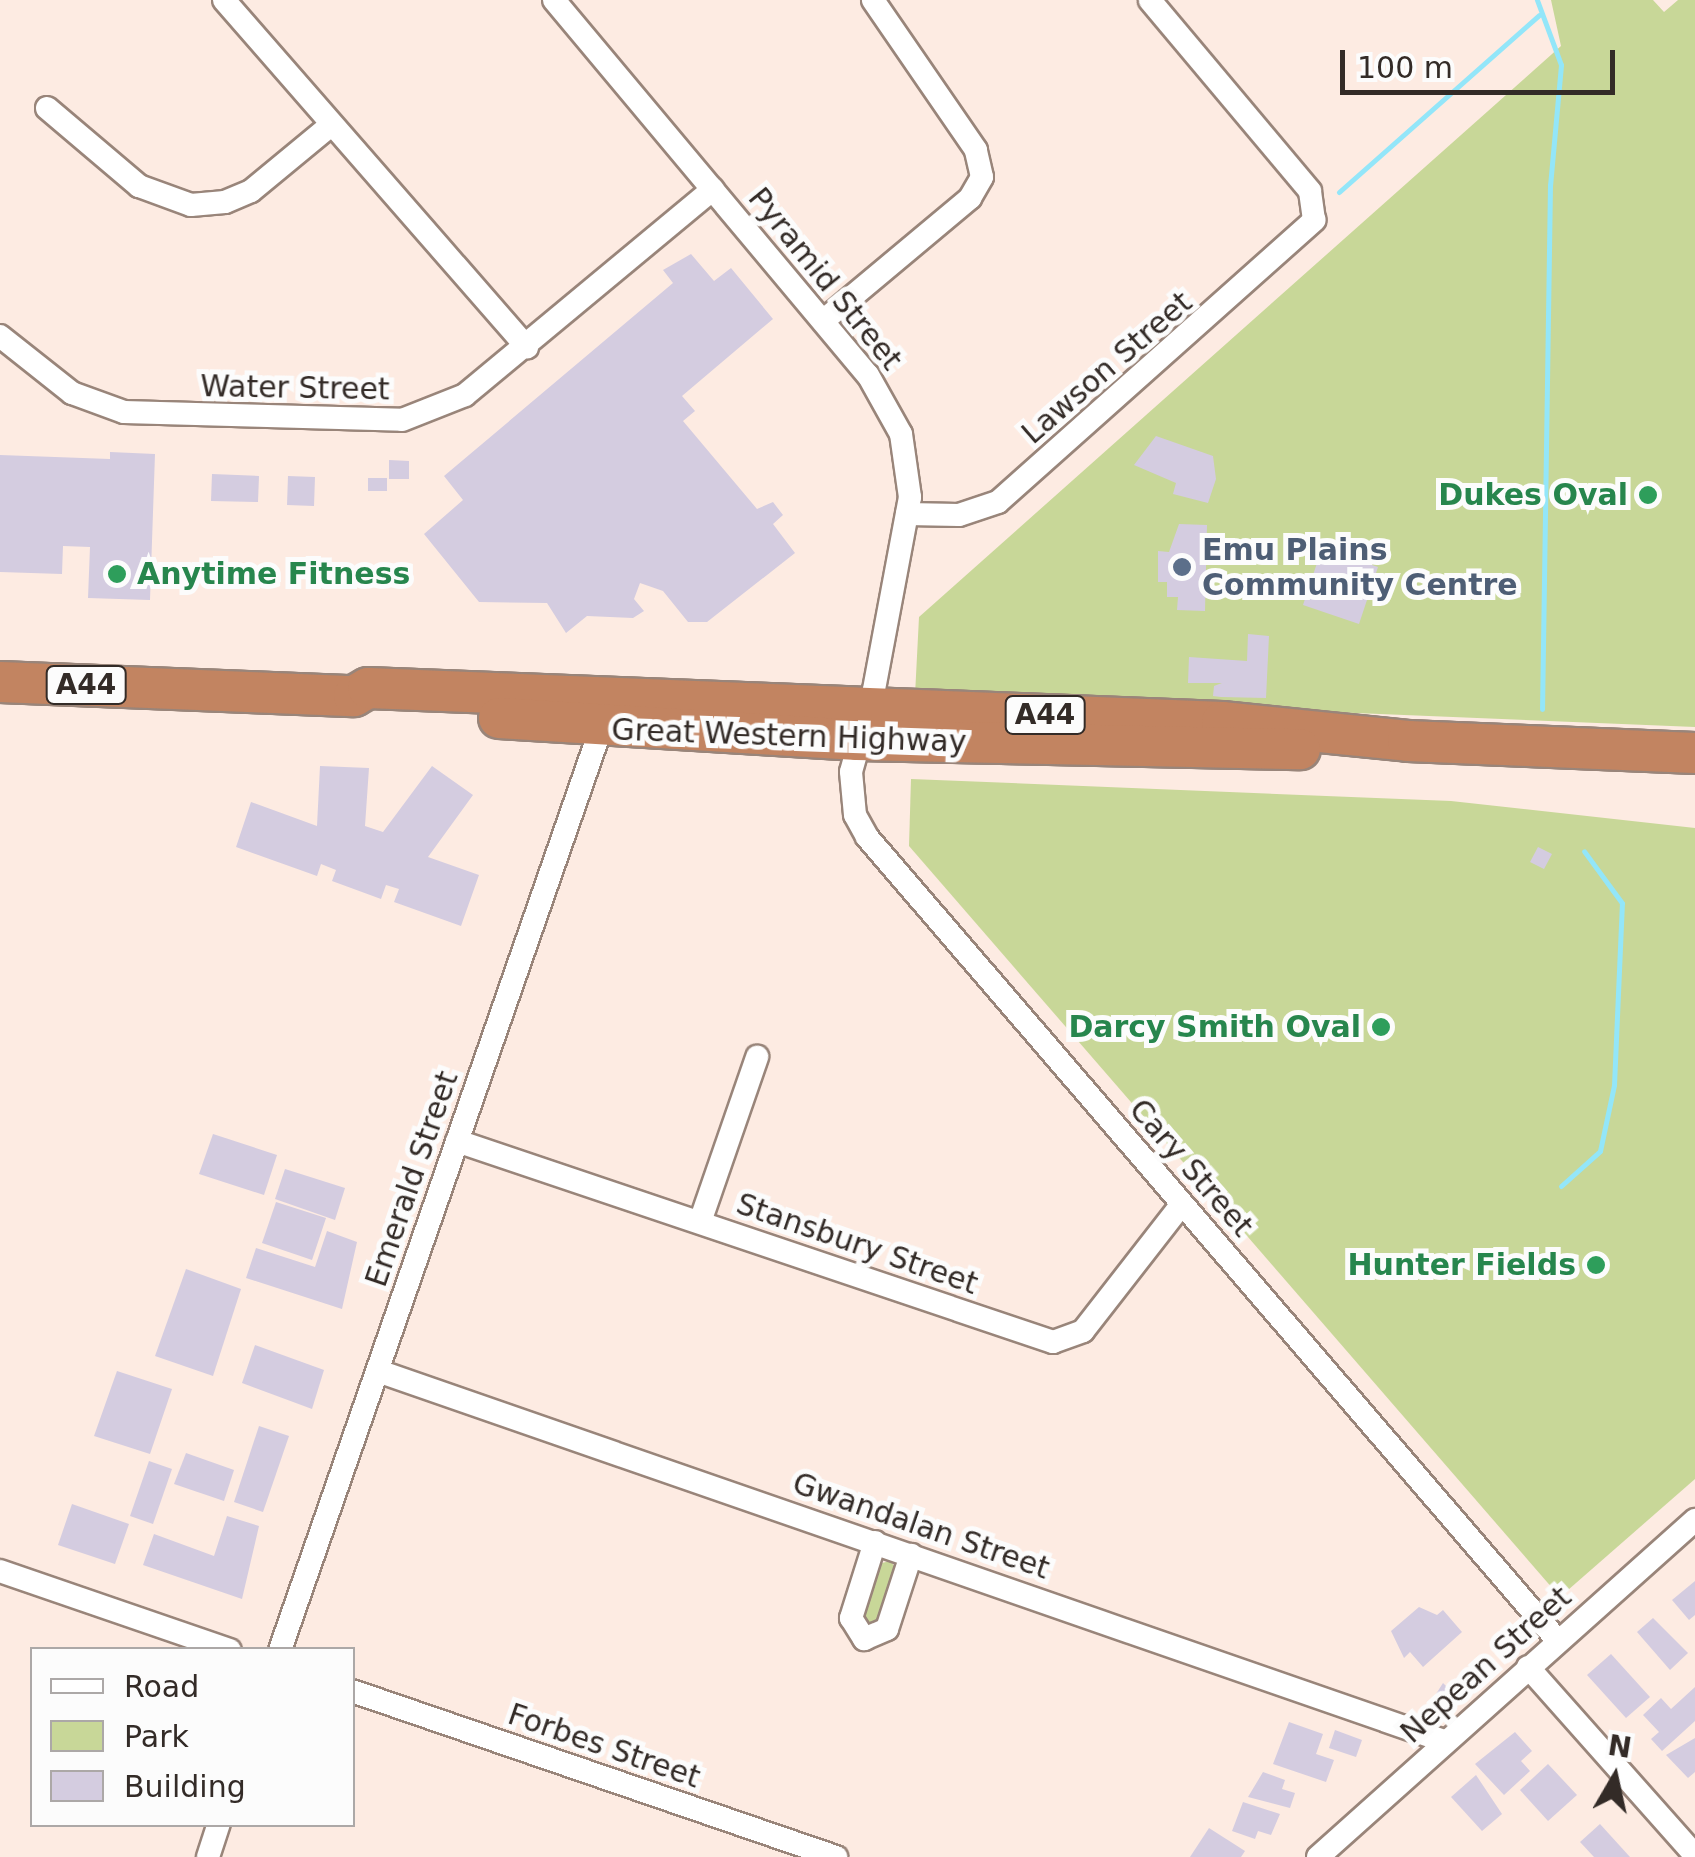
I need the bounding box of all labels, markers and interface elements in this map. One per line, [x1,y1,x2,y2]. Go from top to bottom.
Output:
scale bar [1345,30,1620,92]
text: 100 m [1357,50,1453,85]
street label: Pyramid Street [741,181,909,377]
street label: Lawson Street [1015,284,1199,452]
street label: Water Street [200,368,390,408]
place label: Dukes Oval [1438,477,1628,513]
marker: Dukes Oval [1637,484,1659,506]
place label: Emu Plains Community Centre [1202,532,1518,602]
place label: Anytime Fitness [137,556,410,592]
marker: Emu Plains Community Centre [1171,556,1193,578]
marker: Anytime Fitness [106,563,128,585]
road number: A44 [44,662,128,708]
road number: A44 [1002,692,1088,738]
street label: Great Western Highway [611,712,967,760]
place label: Darcy Smith Oval [1068,1009,1361,1045]
marker: Darcy Smith Oval [1370,1016,1392,1038]
street label: Emerald Street [358,1067,466,1291]
street label: Cary Street [1122,1092,1260,1244]
street label: Stansbury Street [732,1186,982,1302]
place label: Hunter Fields [1348,1247,1576,1283]
marker: Hunter Fields [1585,1254,1607,1276]
street label: Gwandalan Street [788,1465,1054,1587]
street label: Nepean Street [1394,1579,1578,1751]
legend [30,1647,355,1827]
text: Road [124,1669,199,1704]
street label: Forbes Street [503,1696,705,1796]
text: Park [124,1719,189,1754]
north arrow [1565,1727,1665,1827]
text: N [1606,1729,1634,1765]
text: Building [124,1769,246,1804]

